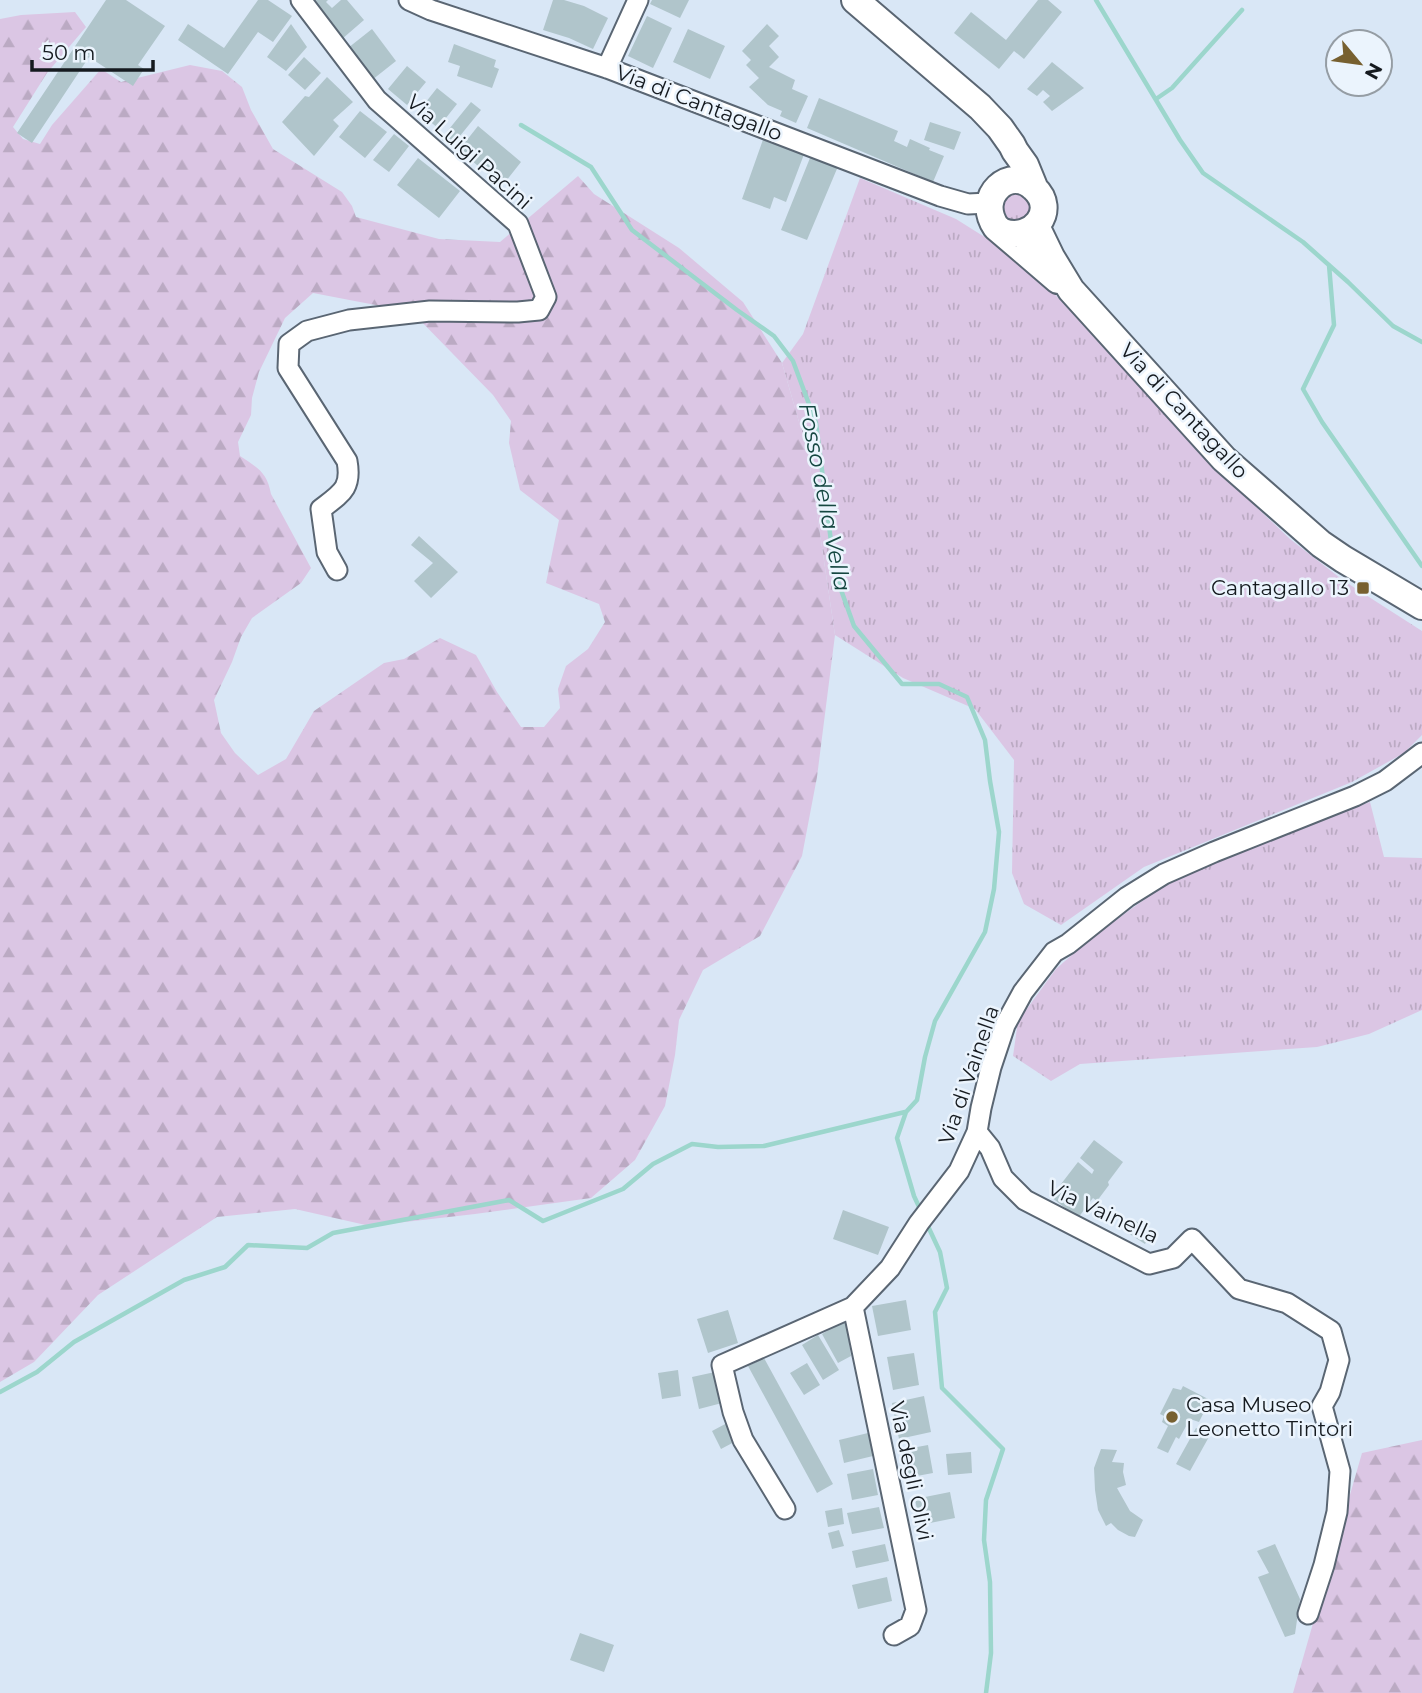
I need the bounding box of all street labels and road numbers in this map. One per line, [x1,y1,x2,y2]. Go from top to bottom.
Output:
street label: Via di Cantagallo [612,59,786,146]
street label: Via Luigi Pacini [402,89,537,214]
street label: Via di Cantagallo [1115,338,1254,484]
street label: Via di Vainella [933,1002,1004,1148]
street label: Via Vainella [1044,1175,1163,1248]
street label: Via degli Olivi [885,1399,938,1543]

